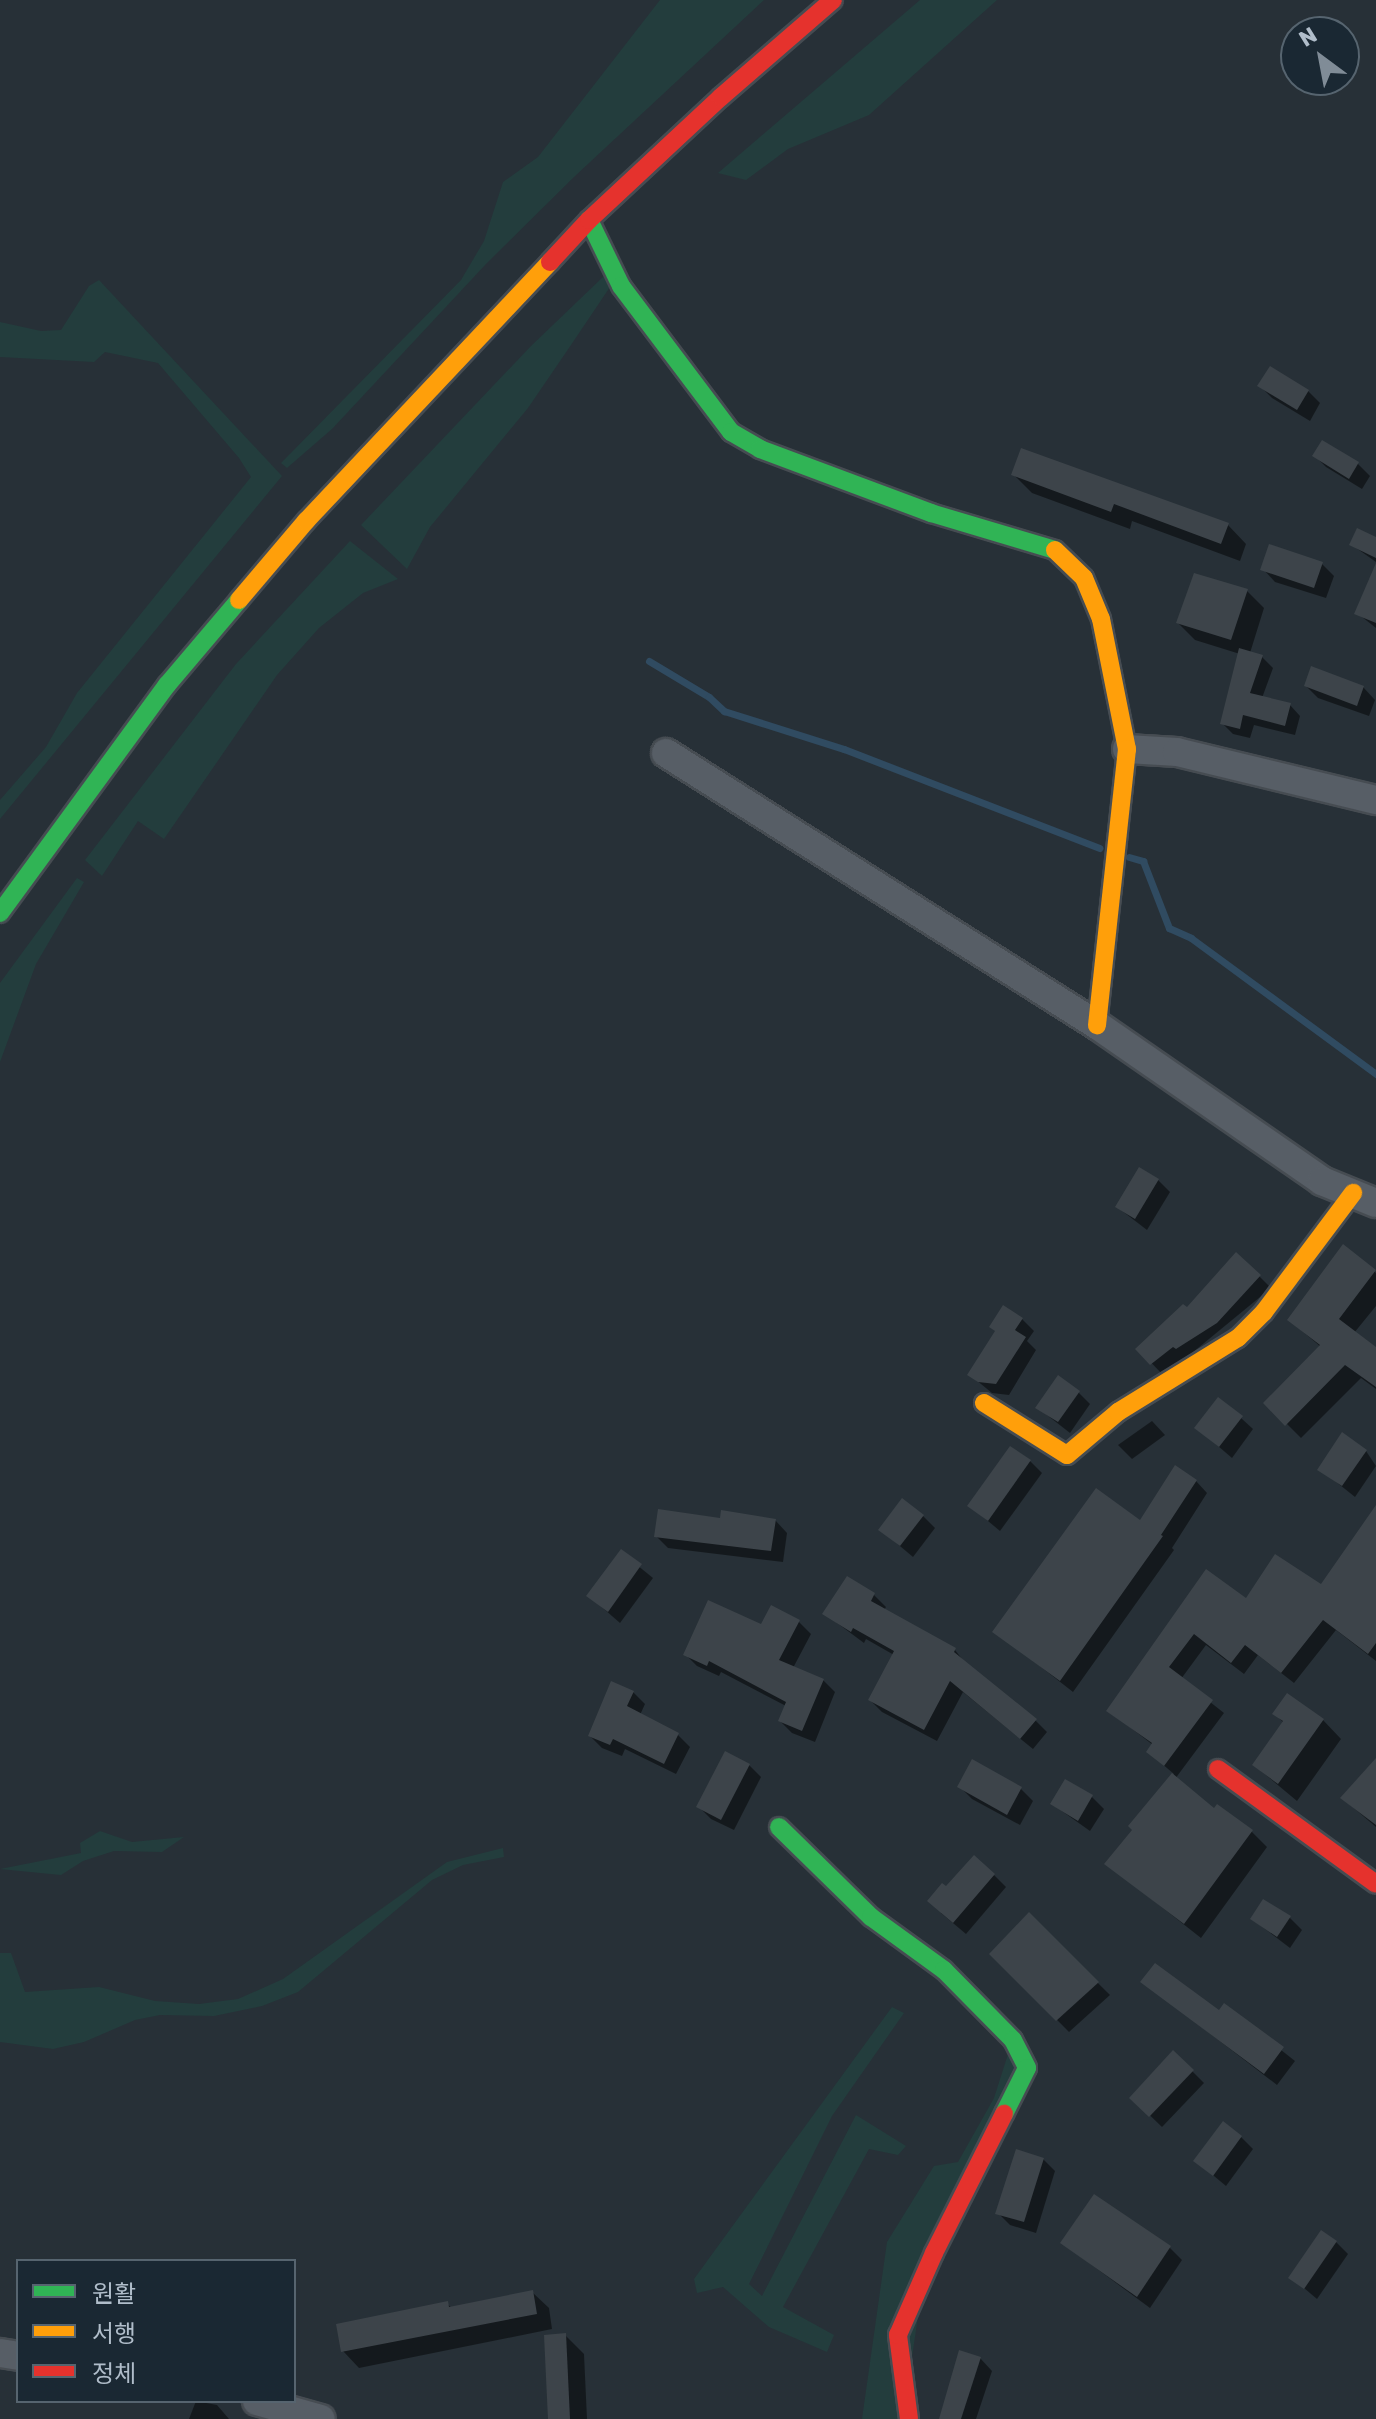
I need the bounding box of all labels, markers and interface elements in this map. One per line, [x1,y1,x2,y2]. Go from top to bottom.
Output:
north arrow [1280,16,1360,96]
text: N [1294,21,1322,53]
legend [16,2259,296,2403]
text: 원활 [92,2280,136,2308]
text: 서행 [92,2320,136,2348]
text: 정체 [92,2360,136,2388]

